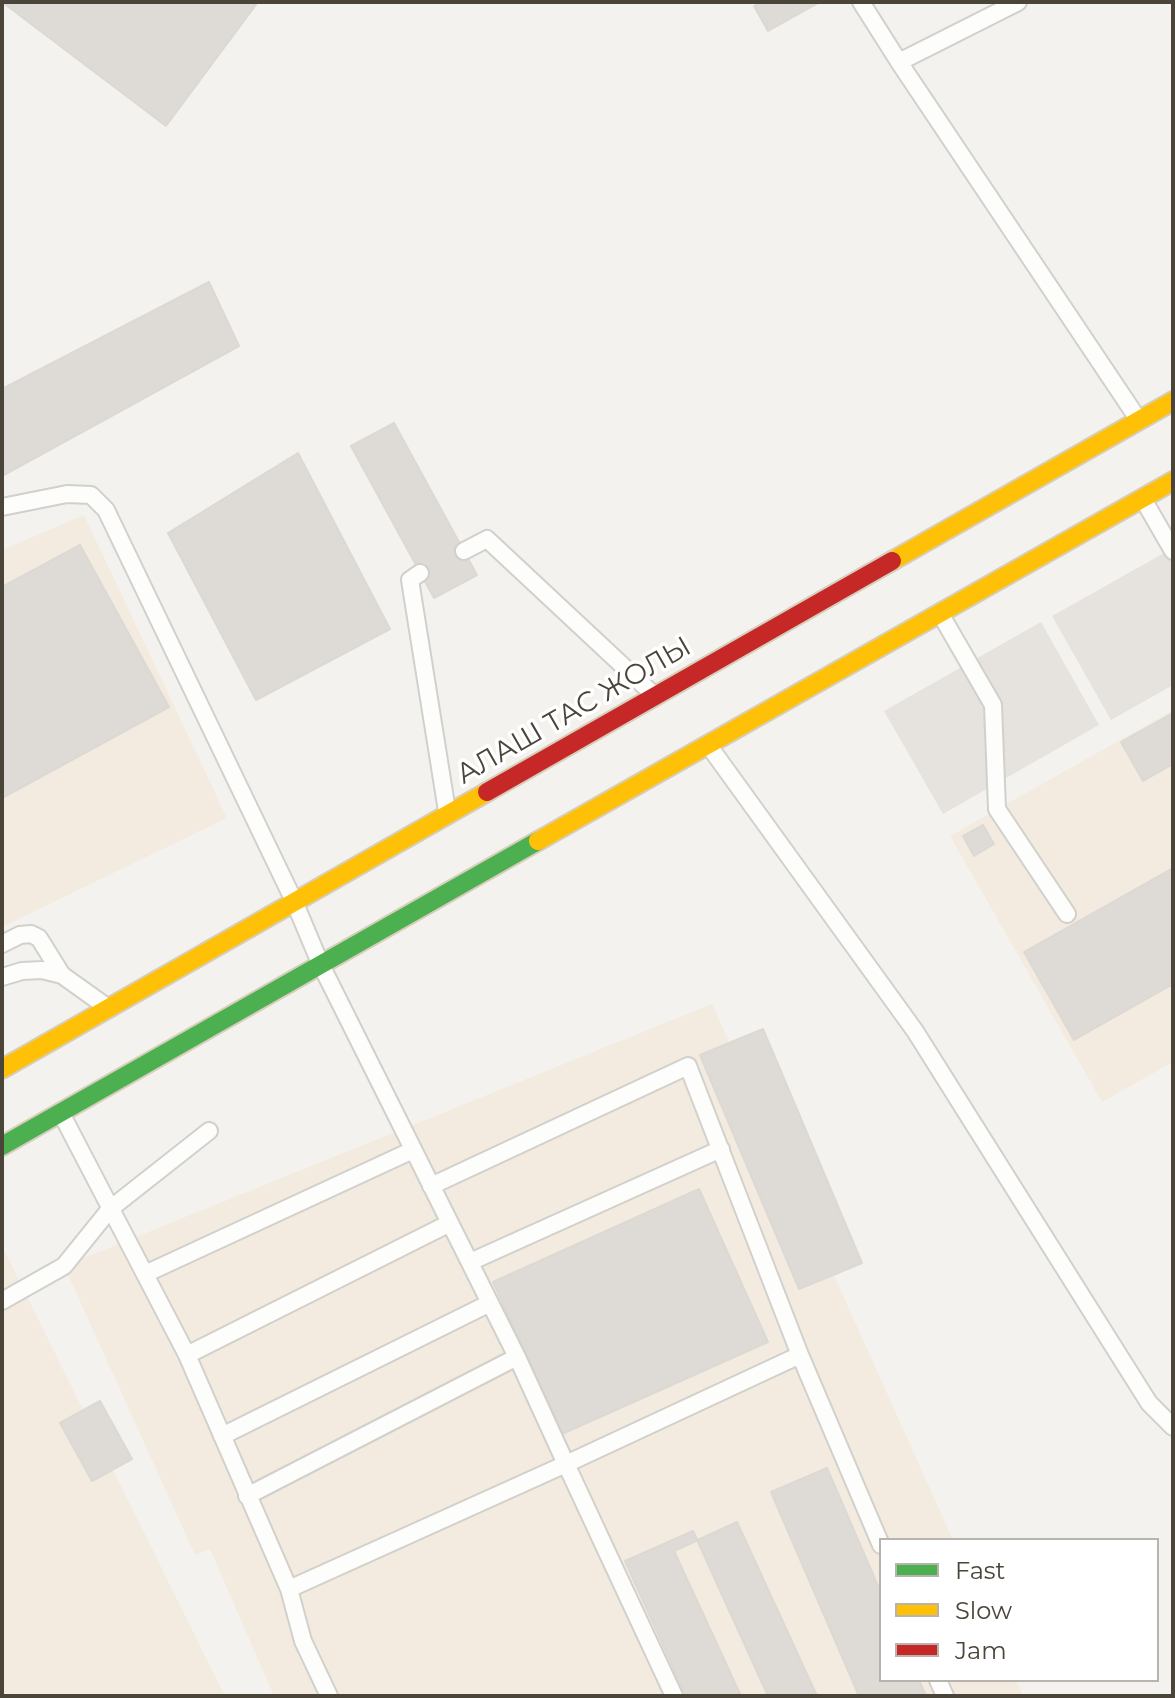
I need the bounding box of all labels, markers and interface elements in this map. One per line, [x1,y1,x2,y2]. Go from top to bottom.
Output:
street label: АЛАШ ТАС ЖОЛЫ [451,630,697,792]
legend [879,1538,1159,1682]
text: Fast [955,1556,1005,1585]
text: Slow [955,1596,1012,1625]
text: Jam [955,1636,1007,1665]

